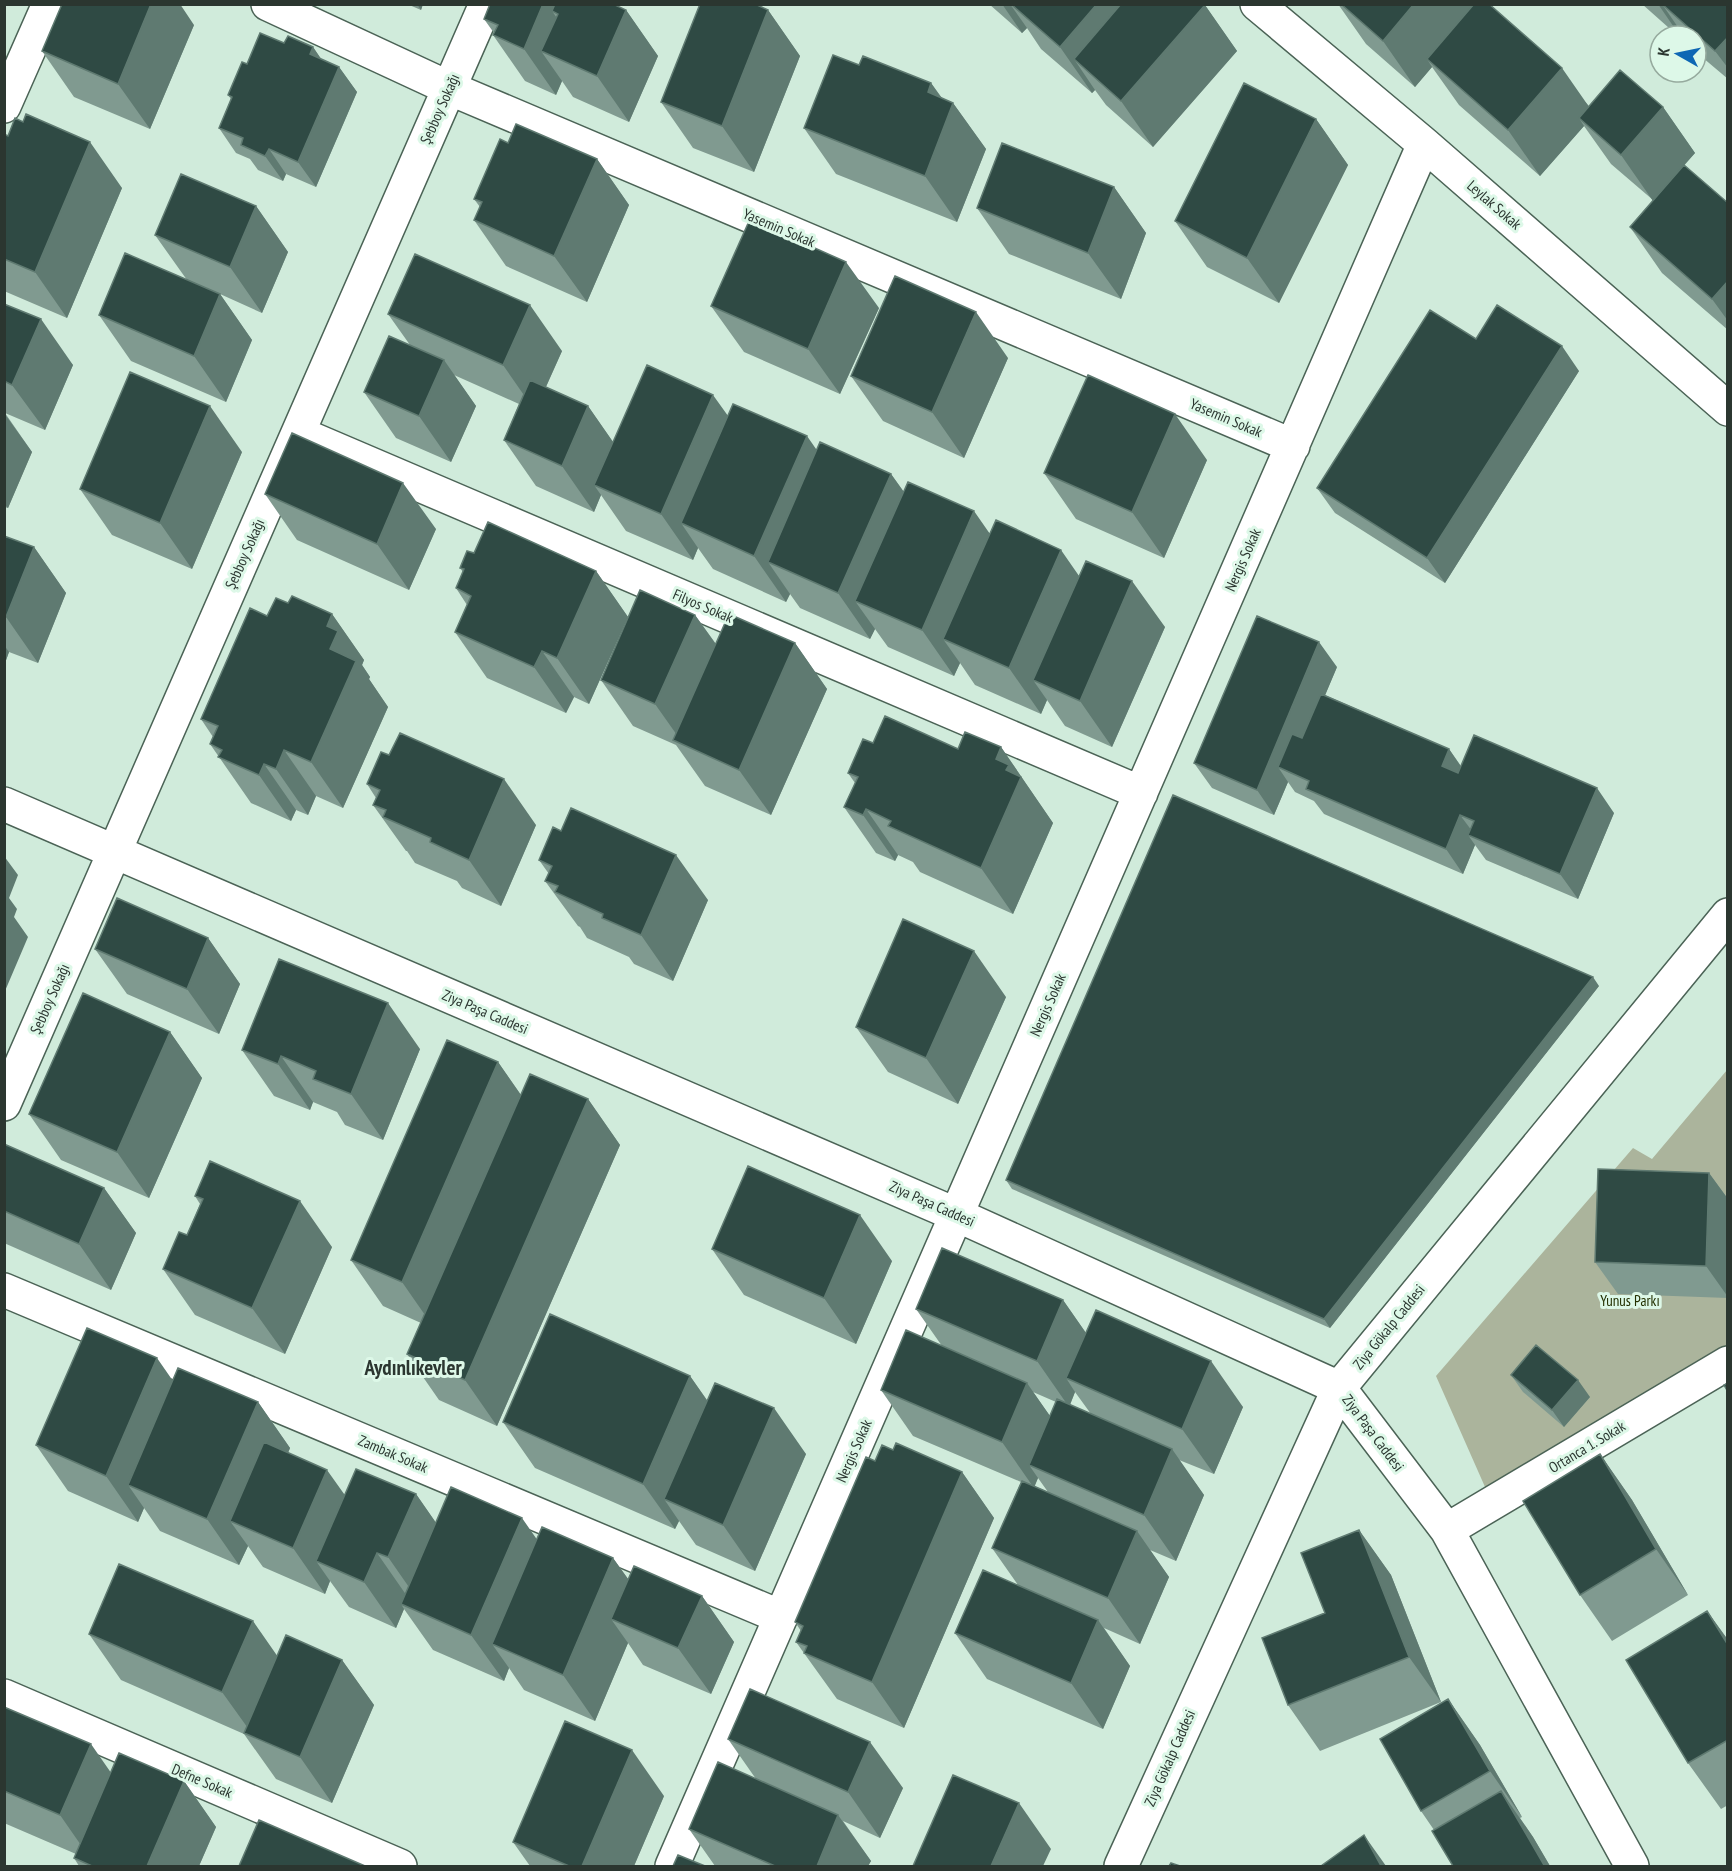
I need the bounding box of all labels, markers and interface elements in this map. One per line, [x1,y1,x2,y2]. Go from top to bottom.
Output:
north arrow [1648,24,1708,84]
text: K [1653,45,1674,57]
street label: Şebboy Sokağı [416,71,463,147]
street label: Leylak Sokak [1463,176,1526,233]
street label: Yasemin Sokak [740,204,818,251]
street label: Yasemin Sokak [1187,394,1265,441]
street label: Şebboy Sokağı [221,516,268,592]
street label: Nergis Sokak [1220,525,1265,594]
street label: Filyos Sokak [670,584,736,627]
street label: Şebboy Sokağı [26,961,73,1037]
street label: Nergis Sokak [1025,970,1070,1039]
street label: Ziya Paşa Caddesi [439,985,531,1038]
street label: Ziya Paşa Caddesi [887,1176,978,1231]
street label: Ziya Gökalp Caddesi [1349,1280,1429,1373]
park label: Yunus Parkı [1600,1291,1660,1310]
district label: Aydınlıkevler [363,1354,462,1381]
street label: Ziya Paşa Caddesi [1338,1390,1409,1475]
street label: Nergis Sokak [831,1416,876,1485]
street label: Ortanca 1. Sokak [1545,1416,1629,1477]
street label: Zambak Sokak [356,1430,431,1477]
street label: Ziya Gökalp Caddesi [1140,1707,1199,1809]
street label: Defne Sokak [169,1759,236,1802]

